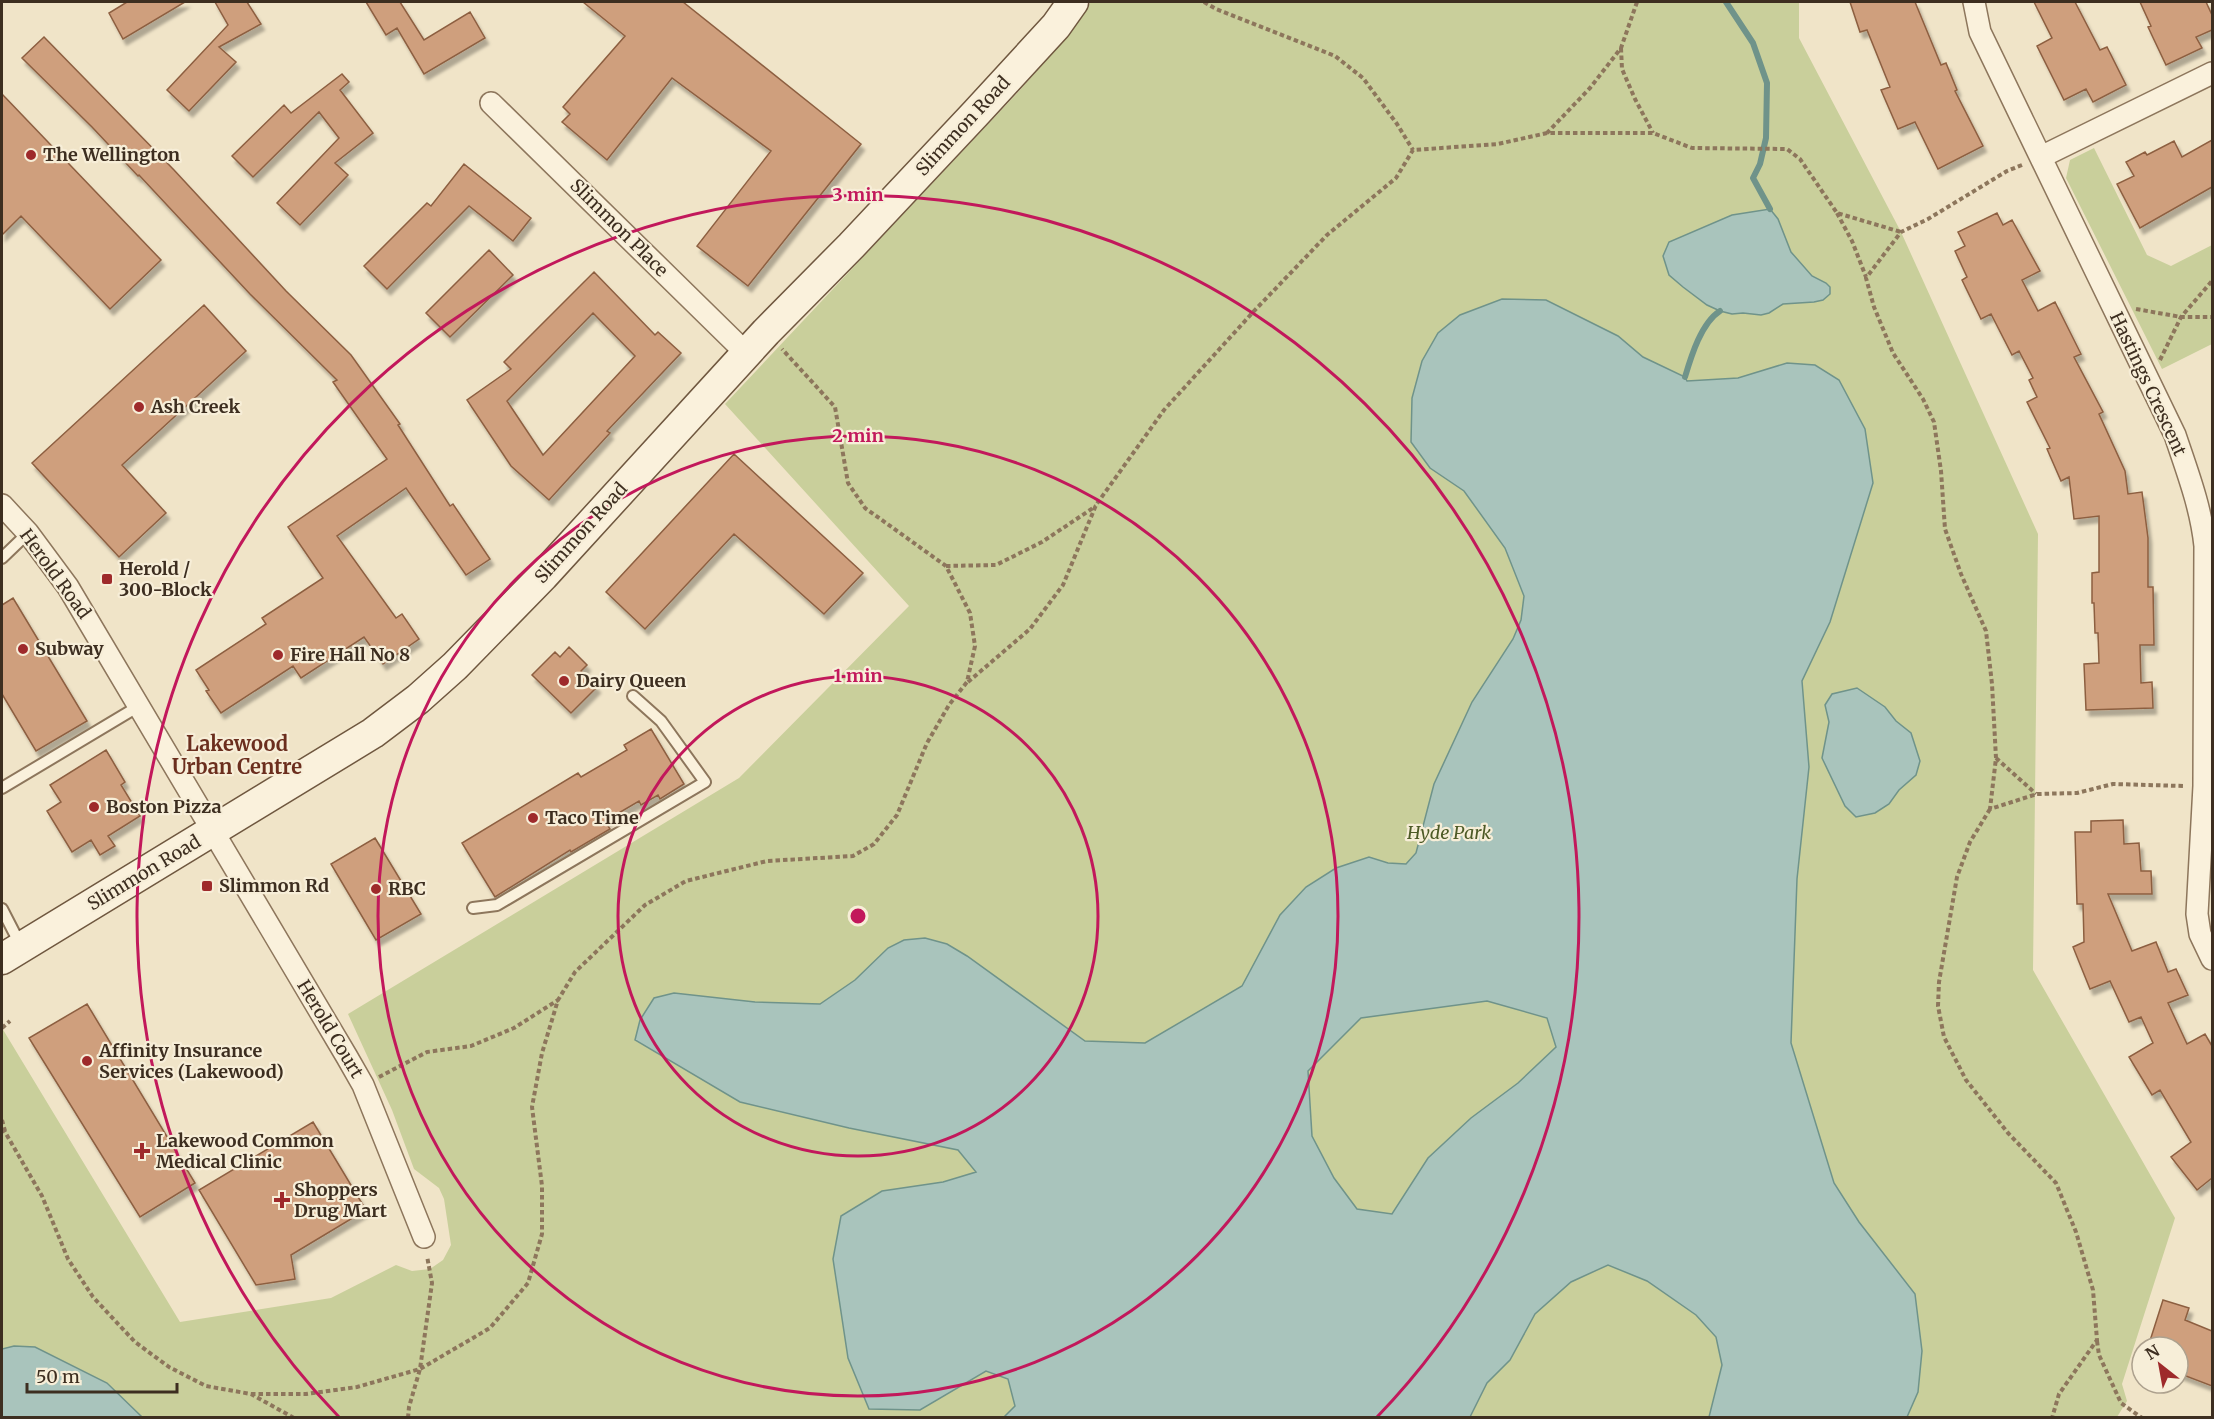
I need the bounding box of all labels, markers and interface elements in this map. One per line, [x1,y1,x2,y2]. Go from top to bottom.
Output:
street label: Slimmon Road [911,71,1015,180]
place label: The Wellington [43,143,180,166]
marker: The Wellington [24,148,38,162]
street label: Slimmon Place [566,174,673,281]
text: 3 min [833,183,883,206]
street label: Hastings Crescent [2105,308,2192,459]
place label: Ash Creek [150,395,240,418]
marker: Ash Creek [132,400,146,414]
text: 2 min [832,424,884,447]
street label: Slimmon Road [529,477,632,588]
street label: Herold Road [15,524,96,623]
place label: Herold / 300-Block [119,557,212,601]
marker: Herold / 300-Block [100,572,114,586]
place label: Subway [35,637,104,660]
marker: Subway [16,642,30,656]
place label: Fire Hall No 8 [290,643,410,666]
marker: Fire Hall No 8 [271,648,285,662]
text: 1 min [833,664,883,687]
place label: Dairy Queen [576,669,686,692]
marker: Dairy Queen [557,674,571,688]
district label: Lakewood Urban Centre [172,731,302,779]
place label: Boston Pizza [106,795,222,818]
marker: Boston Pizza [87,800,101,814]
place label: Taco Time [545,806,639,829]
marker: Taco Time [526,811,540,825]
park label: Hyde Park [1406,821,1491,844]
street label: Slimmon Road [83,830,205,915]
place label: Slimmon Rd [219,874,329,897]
place label: RBC [388,877,426,900]
marker: Slimmon Rd [200,879,214,893]
marker: RBC [369,882,383,896]
centre of rings [848,906,868,926]
street label: Herold Court [292,975,369,1082]
place label: Affinity Insurance Services (Lakewood) [98,1039,284,1083]
marker: Affinity Insurance Services (Lakewood) [80,1054,94,1068]
place label: Lakewood Common Medical Clinic [156,1129,334,1173]
marker: Lakewood Common Medical Clinic [133,1142,151,1160]
place label: Shoppers Drug Mart [294,1178,388,1222]
marker: Shoppers Drug Mart [275,1193,289,1207]
north arrow [2130,1335,2190,1395]
text: N [2142,1340,2163,1364]
scale bar [27,1356,177,1394]
text: 50 m [36,1365,80,1388]

